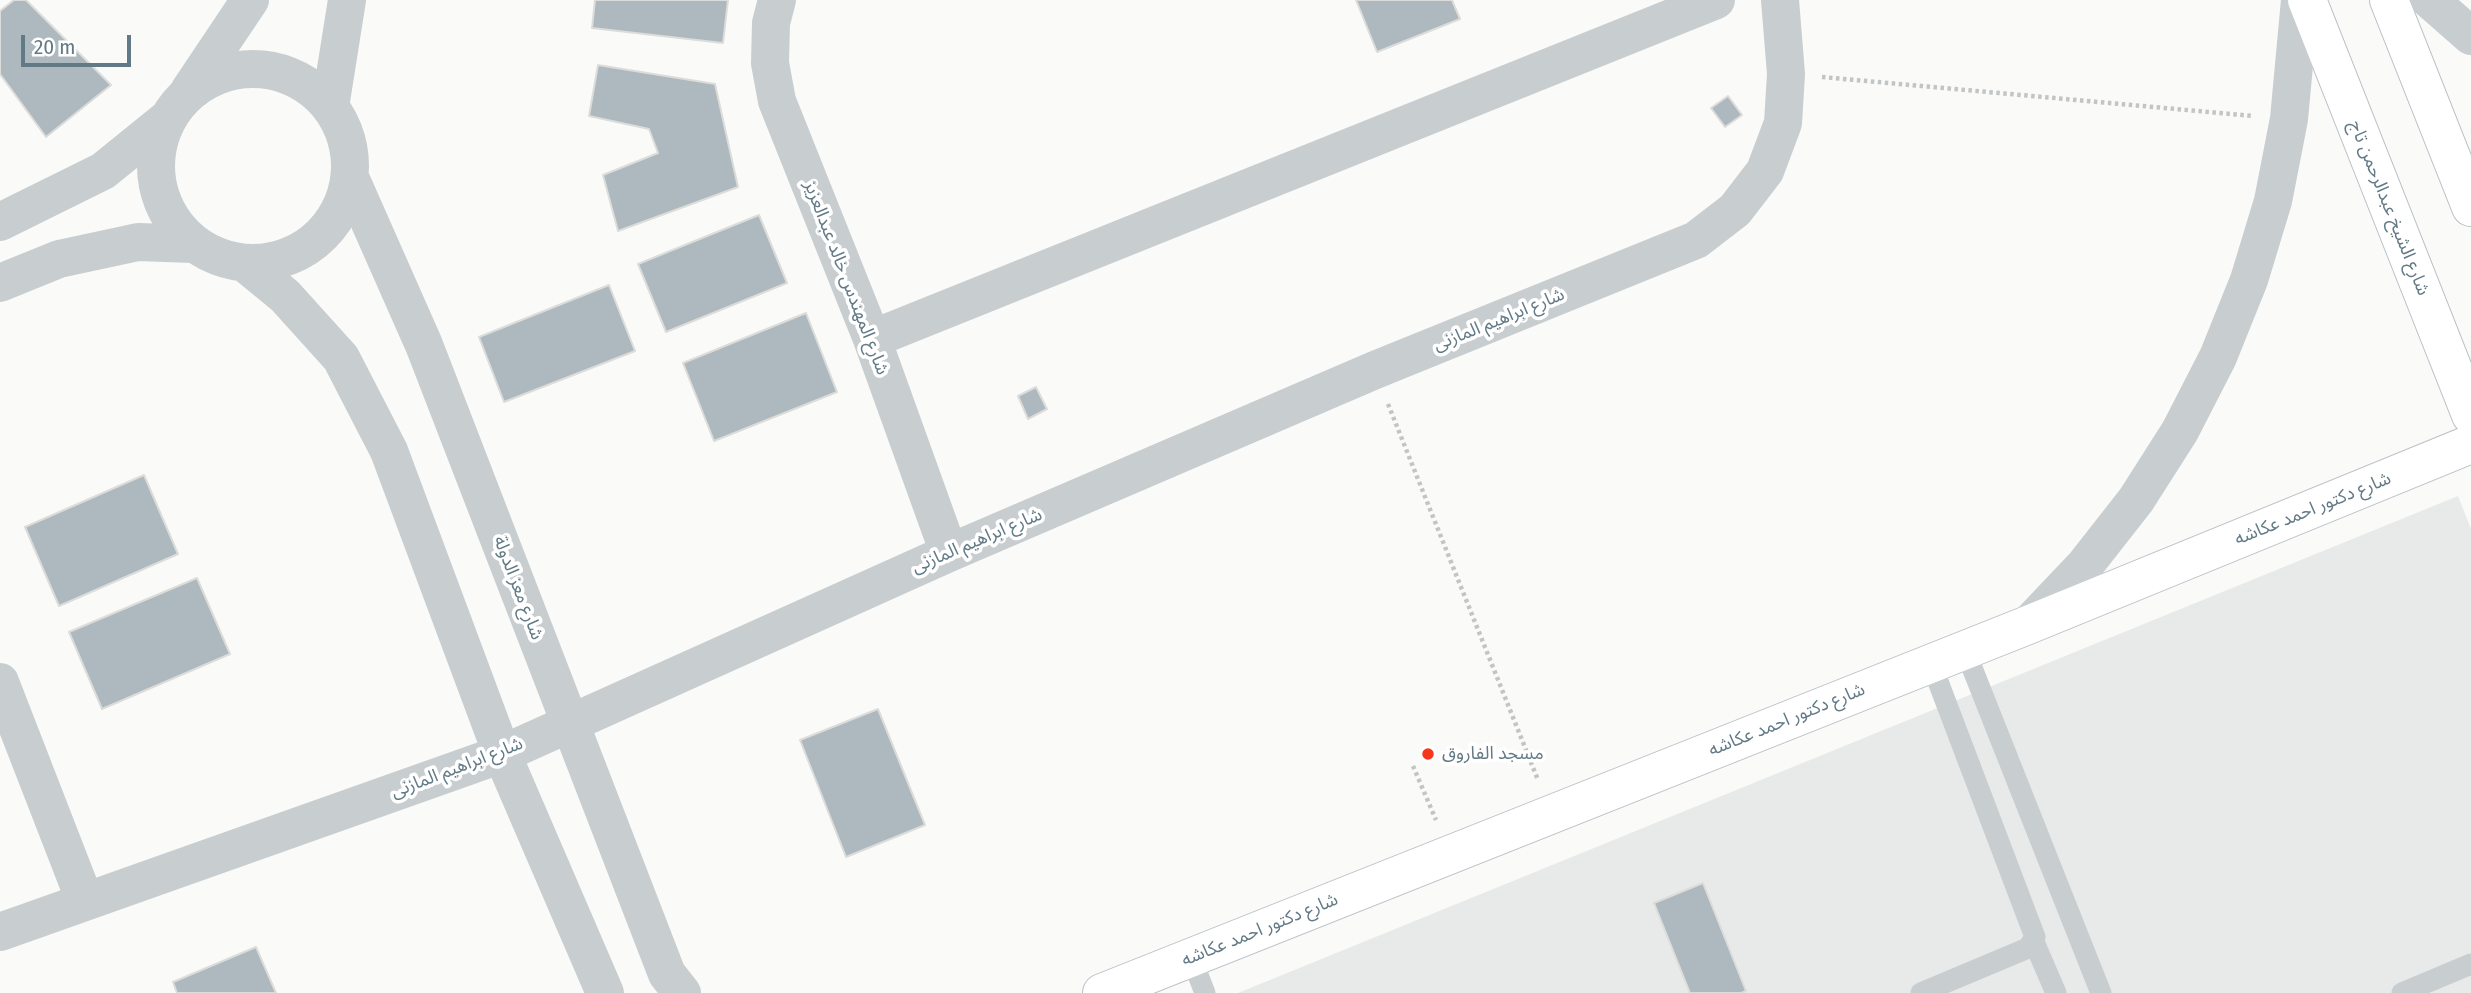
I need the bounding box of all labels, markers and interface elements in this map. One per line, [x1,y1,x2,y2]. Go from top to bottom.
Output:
scale bar [24,21,135,65]
text: 20 m [34,34,75,60]
street label: شارع الشيخ عبدالرحمن تاج [2344,117,2434,299]
street label: شارع المهندس خالد عبدالعزيز [799,178,893,378]
street label: شارع ابراهيم المازنى [1430,284,1568,356]
street label: شارع دكتور احمد عكاشه [2232,468,2394,550]
street label: شارع ابراهيم المازنى [909,504,1045,578]
street label: شارع معز الدولة [488,533,548,643]
street label: شارع دكتور احمد عكاشه [1706,679,1868,761]
street label: شارع ابراهيم المازنى [388,733,526,803]
place label: مسجد الفاروق [1442,743,1544,765]
marker: مسجد الفاروق [1420,746,1436,762]
street label: شارع دكتور احمد عكاشه [1179,889,1341,971]

